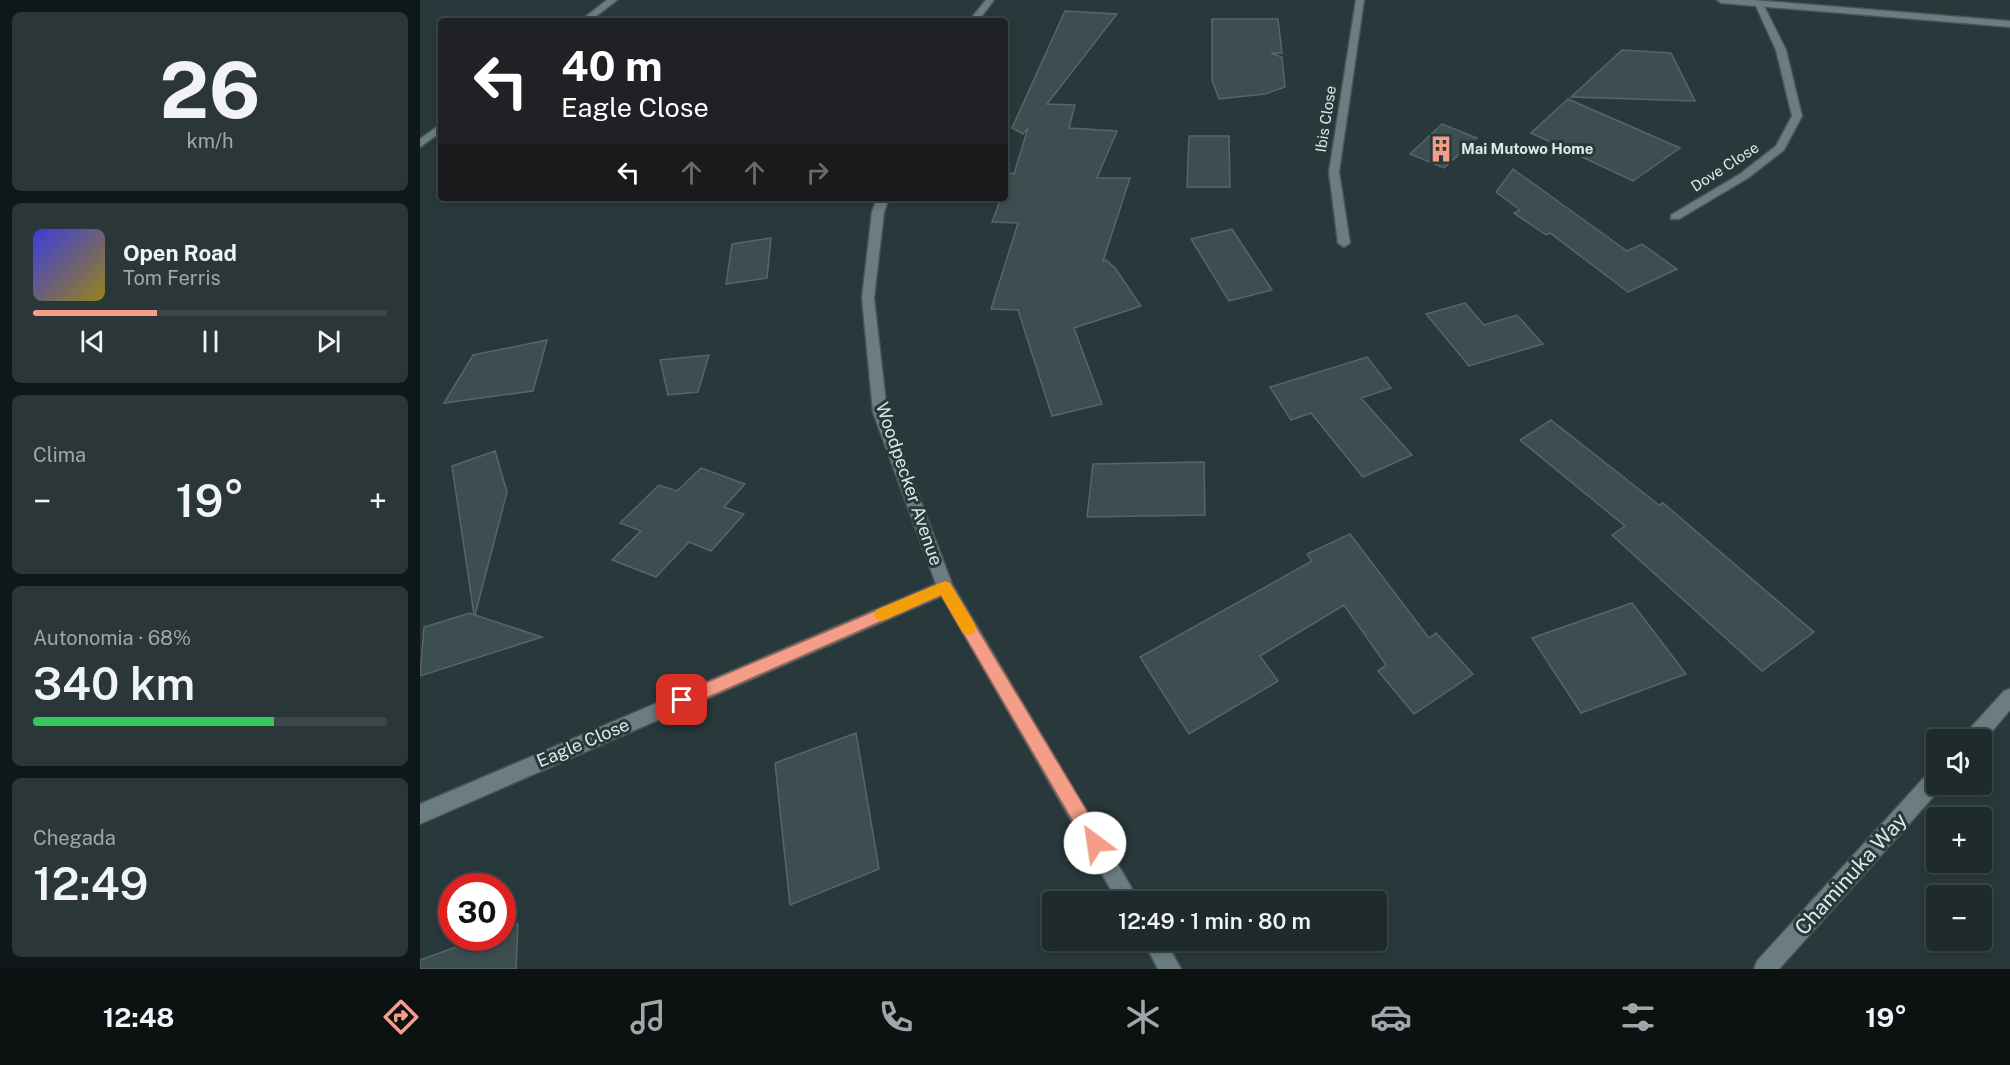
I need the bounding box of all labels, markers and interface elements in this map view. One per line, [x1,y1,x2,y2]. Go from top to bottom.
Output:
text: 40 m [561,41,663,90]
icon: left [462,42,540,120]
text: 26 [159,44,261,136]
street label: Ibis Close [1312,84,1339,153]
text: Eagle Close [561,91,709,123]
text: km/h [186,129,234,153]
building icon: Mai Mutowo Home [1426,134,1456,164]
street label: Dove Close [1688,138,1762,195]
place label: Mai Mutowo Home [1461,140,1593,157]
icon: left [612,156,645,189]
icon: ahead [675,156,708,189]
icon: ahead [738,156,771,189]
icon: right [801,156,834,189]
text: Open Road [123,240,237,266]
text: Tom Ferris [123,266,221,290]
icon: previous [76,325,109,358]
icon: pause [194,325,227,358]
icon: next [312,325,345,358]
street label: Woodpecker Avenue [872,399,947,568]
text: Clima [33,443,86,467]
text: 19° [176,474,244,527]
text: − [33,482,51,520]
text: + [369,482,387,520]
text: Autonomia · 68% [33,626,191,650]
text: 340 km [33,657,195,710]
pin [656,674,707,725]
icon: arrive [665,683,698,716]
street label: Eagle Close [533,714,632,771]
map controls [1926,729,1992,951]
button: sound [1926,729,1992,795]
button: + [1926,807,1992,873]
street label: Chaminuka Way [1789,808,1912,940]
position arrow [1063,811,1127,875]
text: Chegada [33,826,116,850]
text: 12:49 [33,857,149,910]
speed limit sign: 30 [438,873,516,951]
button: − [1926,885,1992,951]
text: 12:49 · 1 min · 80 m [1118,908,1311,934]
icon: directions [380,996,422,1038]
icon: music [627,996,669,1038]
icon: phone [875,996,917,1038]
icon: climate [1122,996,1164,1038]
icon: car [1370,996,1412,1038]
icon: filters [1617,996,1659,1038]
text: 12:48 [103,1001,174,1033]
text: 19° [1865,1001,1907,1033]

